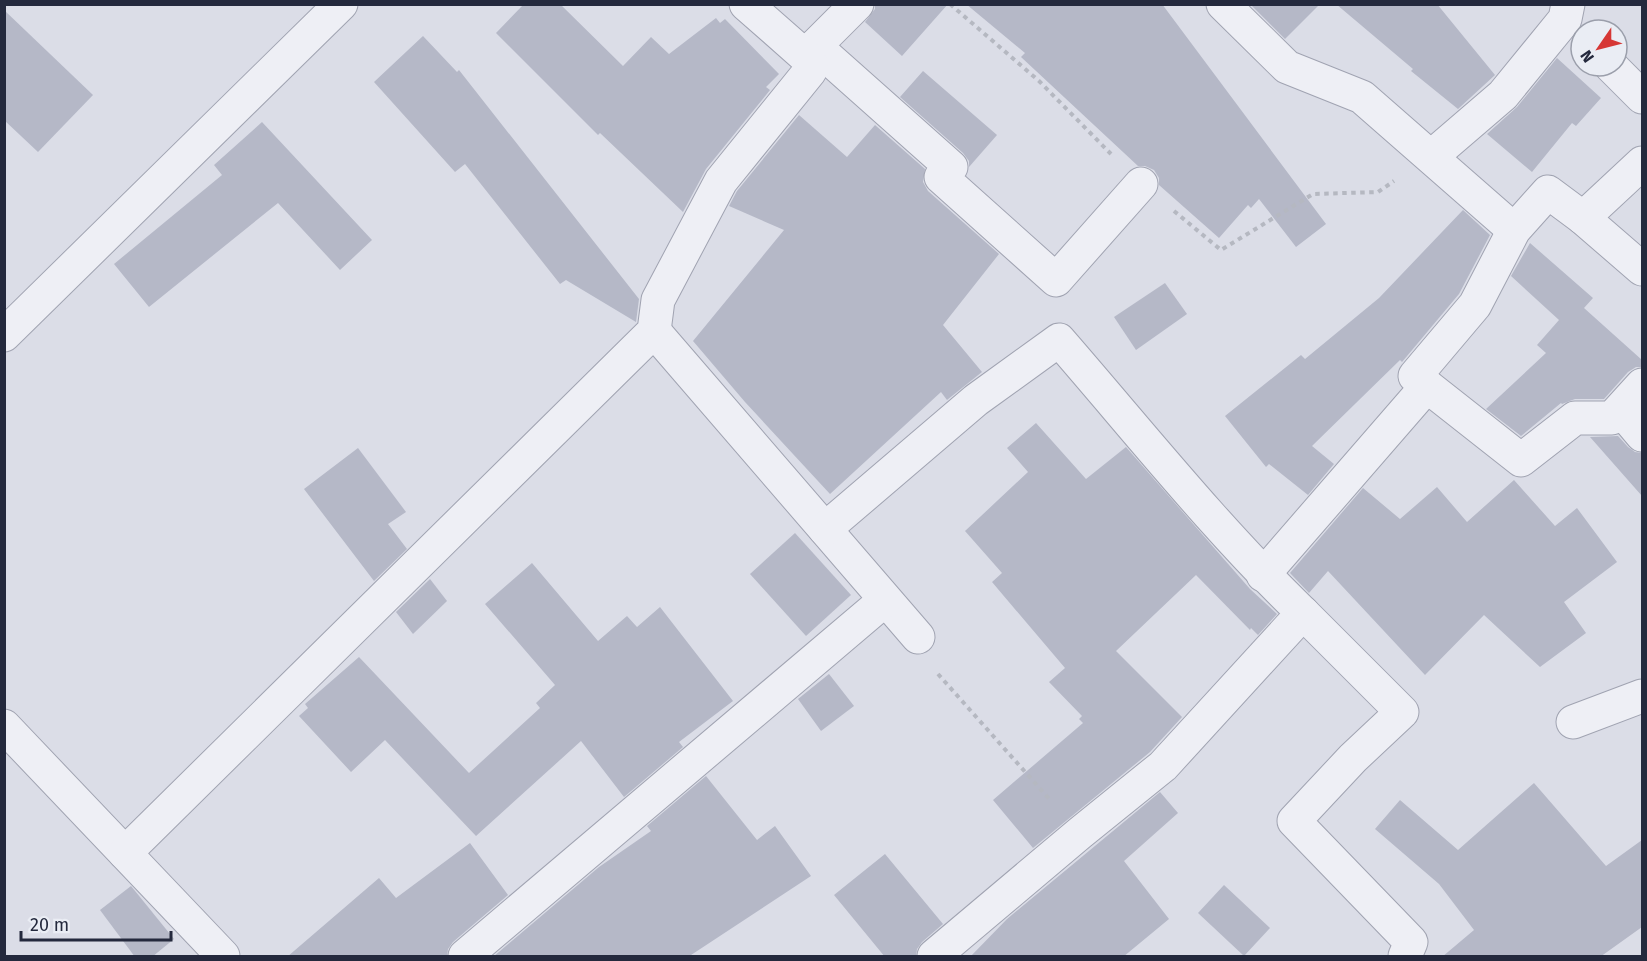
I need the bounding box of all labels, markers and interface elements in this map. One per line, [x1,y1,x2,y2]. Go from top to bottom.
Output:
north arrow [1569,18,1629,78]
text: N [1576,47,1598,66]
scale bar [21,904,171,942]
text: 20 m [30,914,69,936]

